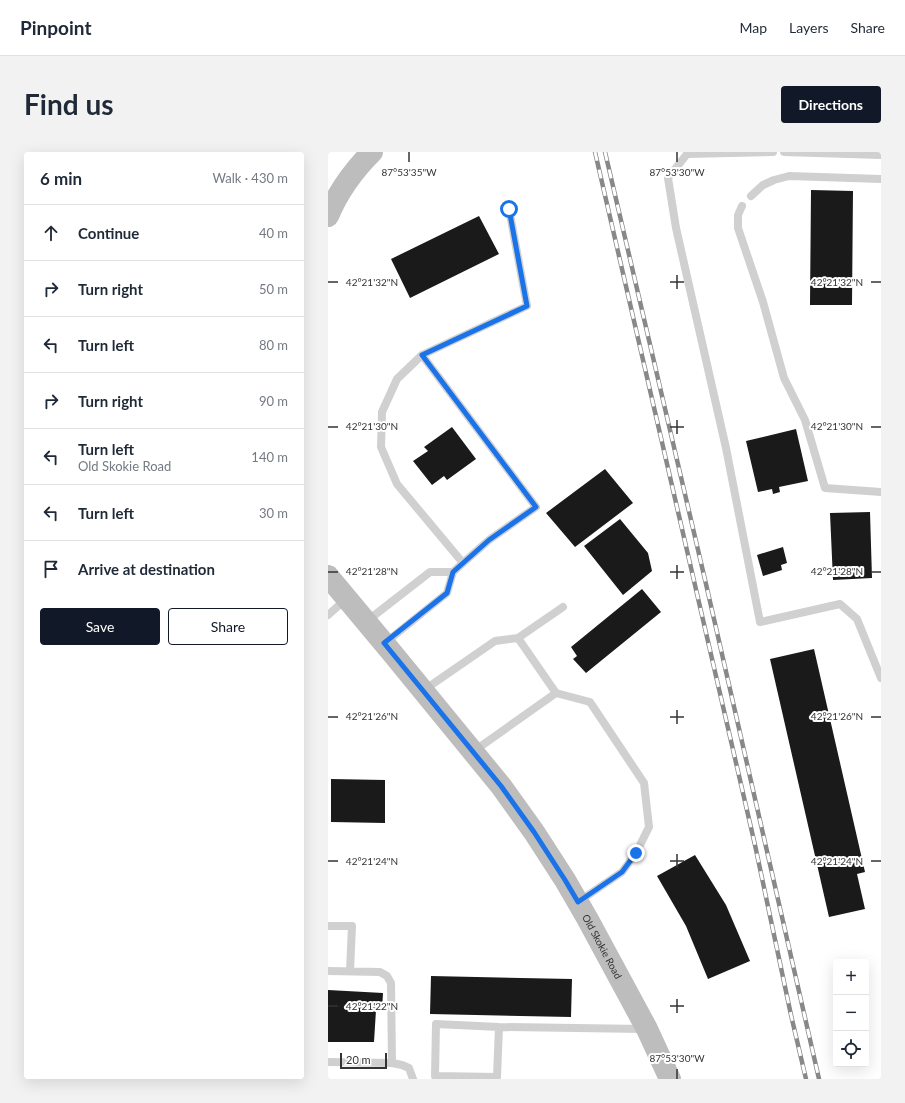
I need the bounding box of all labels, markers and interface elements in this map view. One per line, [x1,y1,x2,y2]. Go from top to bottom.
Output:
text: Pinpoint [20,16,91,39]
text: Map [739,19,767,36]
text: Layers [789,19,829,36]
text: Share [851,19,885,36]
button: Directions [781,86,881,123]
text: Find us [24,87,114,121]
text: 87°53'35"W [381,166,437,178]
text: 87°53'30"W [649,166,705,178]
text: 6 min [40,168,82,189]
text: Walk · 430 m [212,170,288,186]
route start [500,200,518,218]
icon: ahead [40,222,62,244]
text: Continue [78,224,139,242]
text: 40 m [259,225,288,241]
text: 42°21'32"N [346,276,398,288]
text: 42°21'32"N [811,276,863,288]
icon: right [40,278,62,300]
text: Turn right [78,280,143,298]
text: 50 m [259,281,288,297]
icon: left [40,334,62,356]
text: Turn left [78,336,134,354]
text: 80 m [259,337,288,353]
icon: right [40,390,62,412]
text: Turn right [78,392,143,410]
text: 90 m [259,393,288,409]
text: 42°21'30"N [346,420,398,432]
text: 42°21'30"N [811,420,863,432]
text: Turn left [78,440,134,458]
icon: left [40,446,62,468]
text: 140 m [251,449,288,465]
text: Old Skokie Road [78,458,171,474]
icon: left [40,502,62,524]
text: Turn left [78,504,134,522]
text: 30 m [259,505,288,521]
icon: arrive [40,558,62,580]
text: Arrive at destination [78,560,215,578]
text: 42°21'28"N [346,565,398,577]
text: 42°21'28"N [811,565,863,577]
button: Save [40,608,160,645]
button: Share [168,608,288,645]
text: 42°21'26"N [346,710,398,722]
text: 42°21'26"N [811,710,863,722]
route end [627,844,645,862]
text: 42°21'24"N [346,855,398,867]
text: 42°21'24"N [811,855,863,867]
street label: Old Skokie Road [580,912,625,981]
map controls [833,959,869,1067]
button: + [833,959,869,995]
button: − [833,995,869,1031]
text: 42°21'22"N [346,1000,398,1012]
button: locate [833,1031,869,1067]
scale bar [340,1051,387,1070]
text: 87°53'30"W [649,1052,705,1064]
text: 20 m [346,1053,371,1066]

